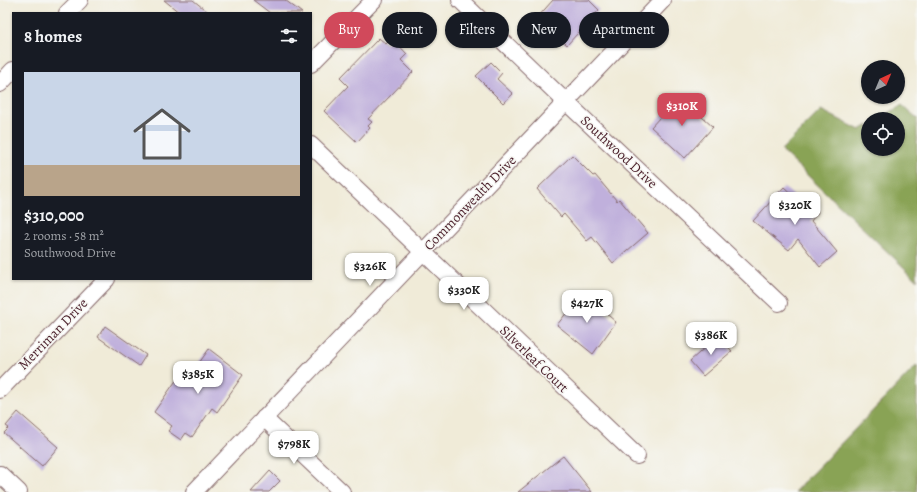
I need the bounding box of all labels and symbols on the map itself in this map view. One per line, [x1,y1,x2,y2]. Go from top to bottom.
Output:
north arrow [861,60,905,104]
pin: $310K [654,93,710,127]
street label: Southwood Drive [576,111,662,193]
street label: Commonwealth Drive [420,151,520,255]
pin: $320K [767,192,823,226]
pin: $326K [342,253,398,287]
pin: $330K [436,277,492,311]
pin: $427K [559,290,615,324]
street label: Merriman Drive [14,294,92,374]
street label: Silverleaf Court [495,321,573,397]
pin: $386K [683,322,739,356]
pin: $385K [170,361,226,395]
pin: $798K [266,431,322,465]

